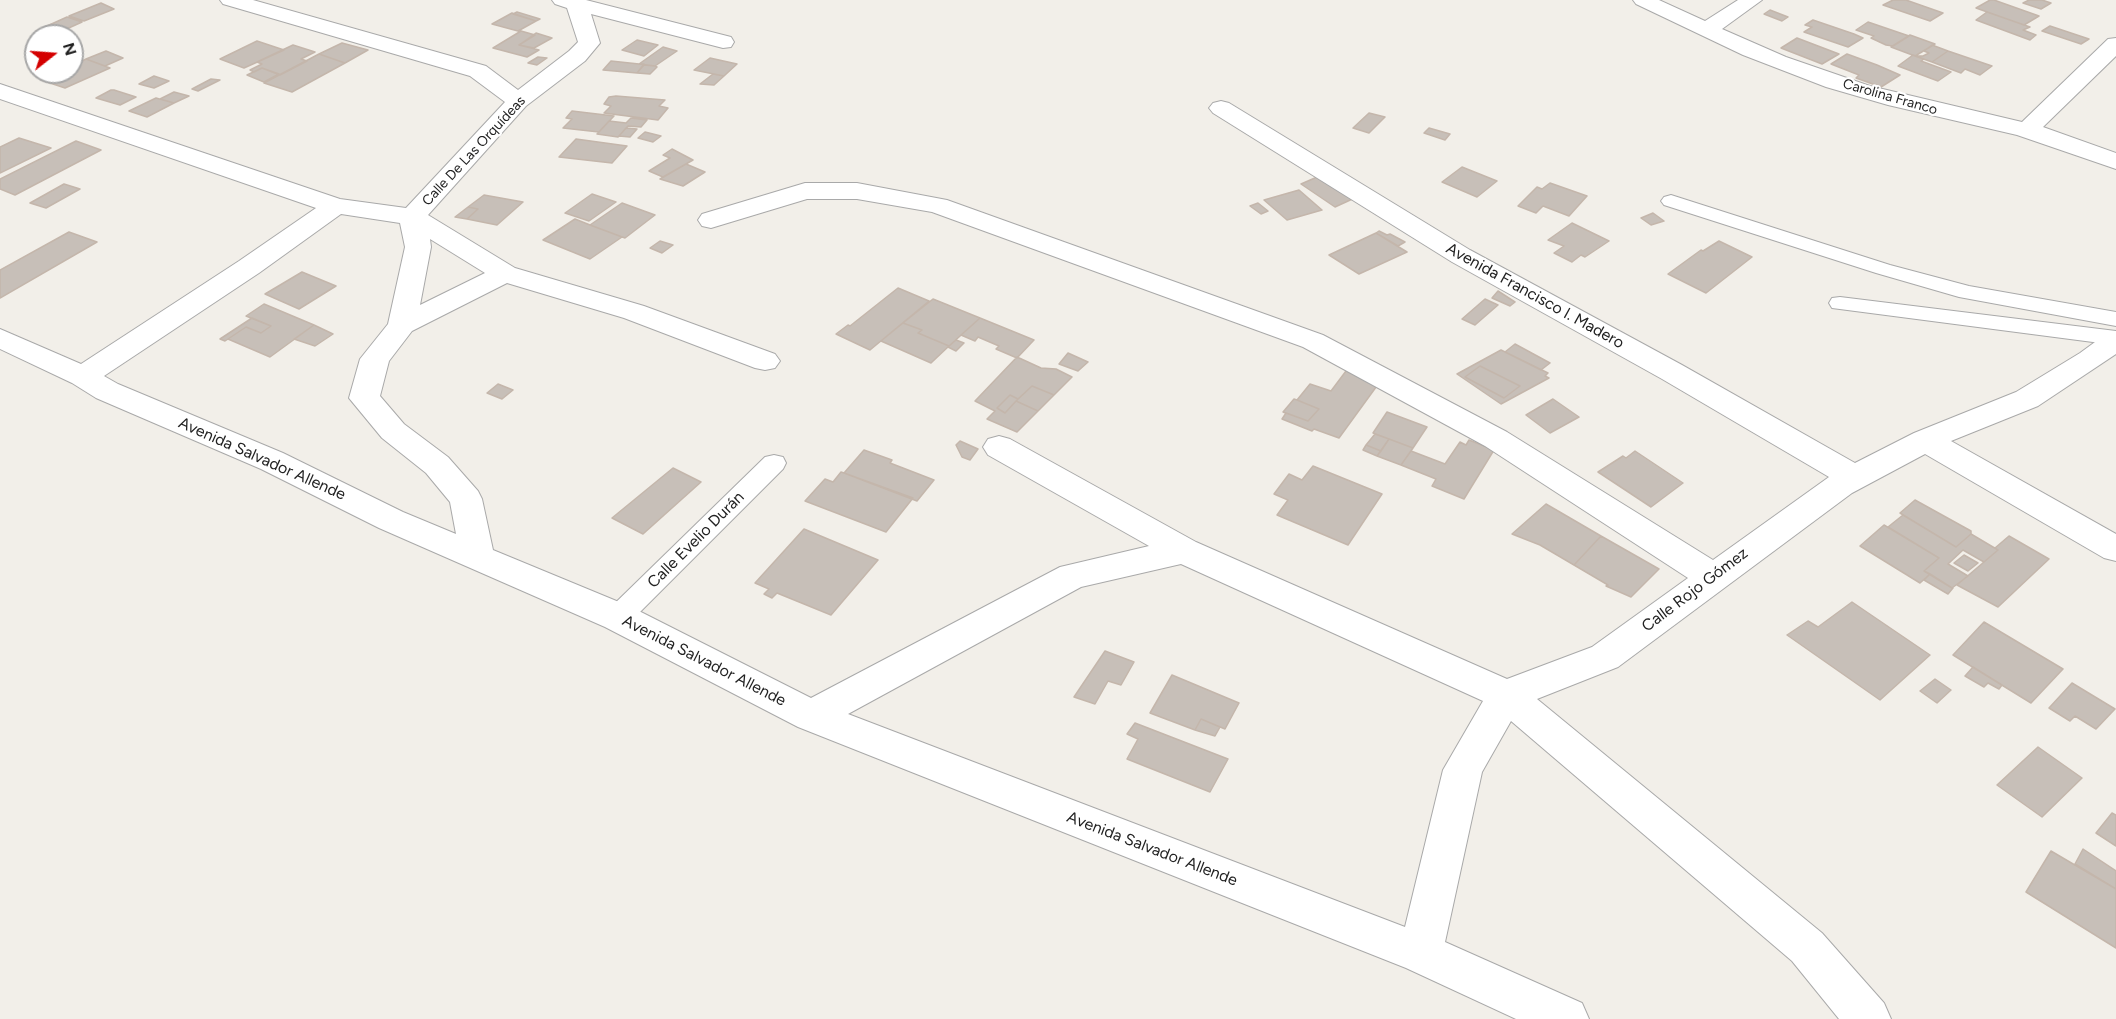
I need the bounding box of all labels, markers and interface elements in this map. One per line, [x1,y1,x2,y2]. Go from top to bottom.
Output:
north arrow [24,24,84,84]
text: N [59,40,81,58]
street label: Carolina Franco [1841,75,1939,119]
street label: Calle De Las Orquídeas [419,93,529,209]
street label: Avenida Francisco I. Madero [1443,239,1627,353]
street label: Avenida Salvador Allende [175,413,349,505]
street label: Calle Evelio Durán [644,488,748,592]
street label: Calle Rojo Gómez [1638,544,1752,636]
street label: Avenida Salvador Allende [619,611,789,711]
street label: Avenida Salvador Allende [1064,808,1240,890]

